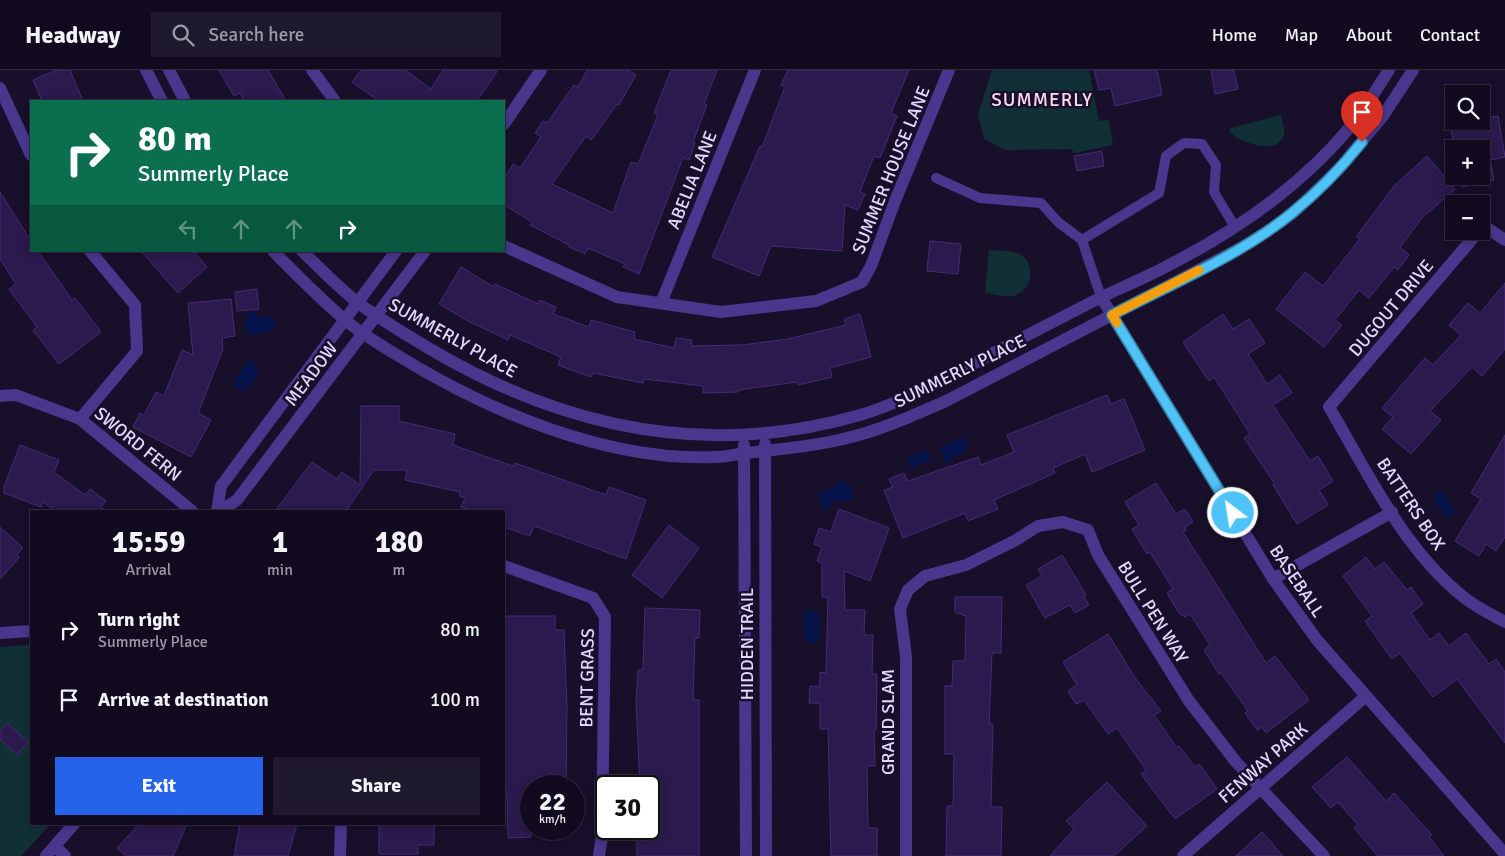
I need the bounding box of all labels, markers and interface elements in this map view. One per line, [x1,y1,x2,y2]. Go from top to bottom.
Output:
search box [151,12,501,57]
text: Headway [25,20,121,50]
icon: search [169,21,197,49]
text: Search here [209,23,304,47]
text: Home [1212,24,1257,46]
text: Map [1285,24,1318,46]
text: About [1346,24,1392,46]
text: Contact [1420,24,1480,46]
street label: SUMMER HOUSE LANE [847,83,935,257]
map controls [1445,85,1490,240]
button: search [1445,85,1490,130]
district label: SUMMERLY [991,88,1093,112]
pin [1341,91,1383,142]
icon: arrive [1348,98,1376,126]
text: 80 m [138,117,212,160]
icon: right [55,120,120,185]
street label: ABELIA LANE [662,128,722,232]
button: + [1445,140,1490,185]
text: Summerly Place [138,160,289,187]
button: − [1445,195,1490,240]
icon: left [174,215,202,243]
icon: ahead [227,215,255,243]
icon: ahead [280,215,308,243]
icon: right [333,215,361,243]
street label: DUGOUT DRIVE [1344,255,1438,361]
street label: SUMMERLY PLACE [385,293,521,383]
street label: SUMMERLY PLACE [891,330,1029,412]
street label: MEADOW [280,338,342,410]
street label: SWORD FERN [90,402,186,486]
street label: BATTERS BOX [1372,454,1450,555]
position arrow [1206,486,1258,538]
text: 15:59 [112,524,185,561]
text: 1 [272,524,288,561]
text: 180 [375,524,423,561]
street label: BASEBALL [1265,541,1329,621]
street label: BULL PEN WAY [1113,557,1193,667]
text: Arrival [125,560,172,580]
text: min [267,560,293,580]
text: m [393,560,405,580]
street label: HIDDEN TRAIL [736,588,758,700]
text: Turn right [98,608,180,632]
icon: right [55,616,83,644]
text: 80 m [440,618,480,642]
street label: BENT GRASS [575,628,599,728]
text: Summerly Place [98,632,208,652]
street label: GRAND SLAM [877,669,899,775]
icon: arrive [55,686,83,714]
text: Arrive at destination [98,688,269,712]
text: 100 m [430,688,480,712]
street label: FENWAY PARK [1214,718,1312,808]
button: Exit [55,757,263,815]
button: Share [273,757,480,815]
speed limit sign: 30 [595,775,660,840]
text: 22 [539,786,566,817]
text: km/h [539,812,566,827]

